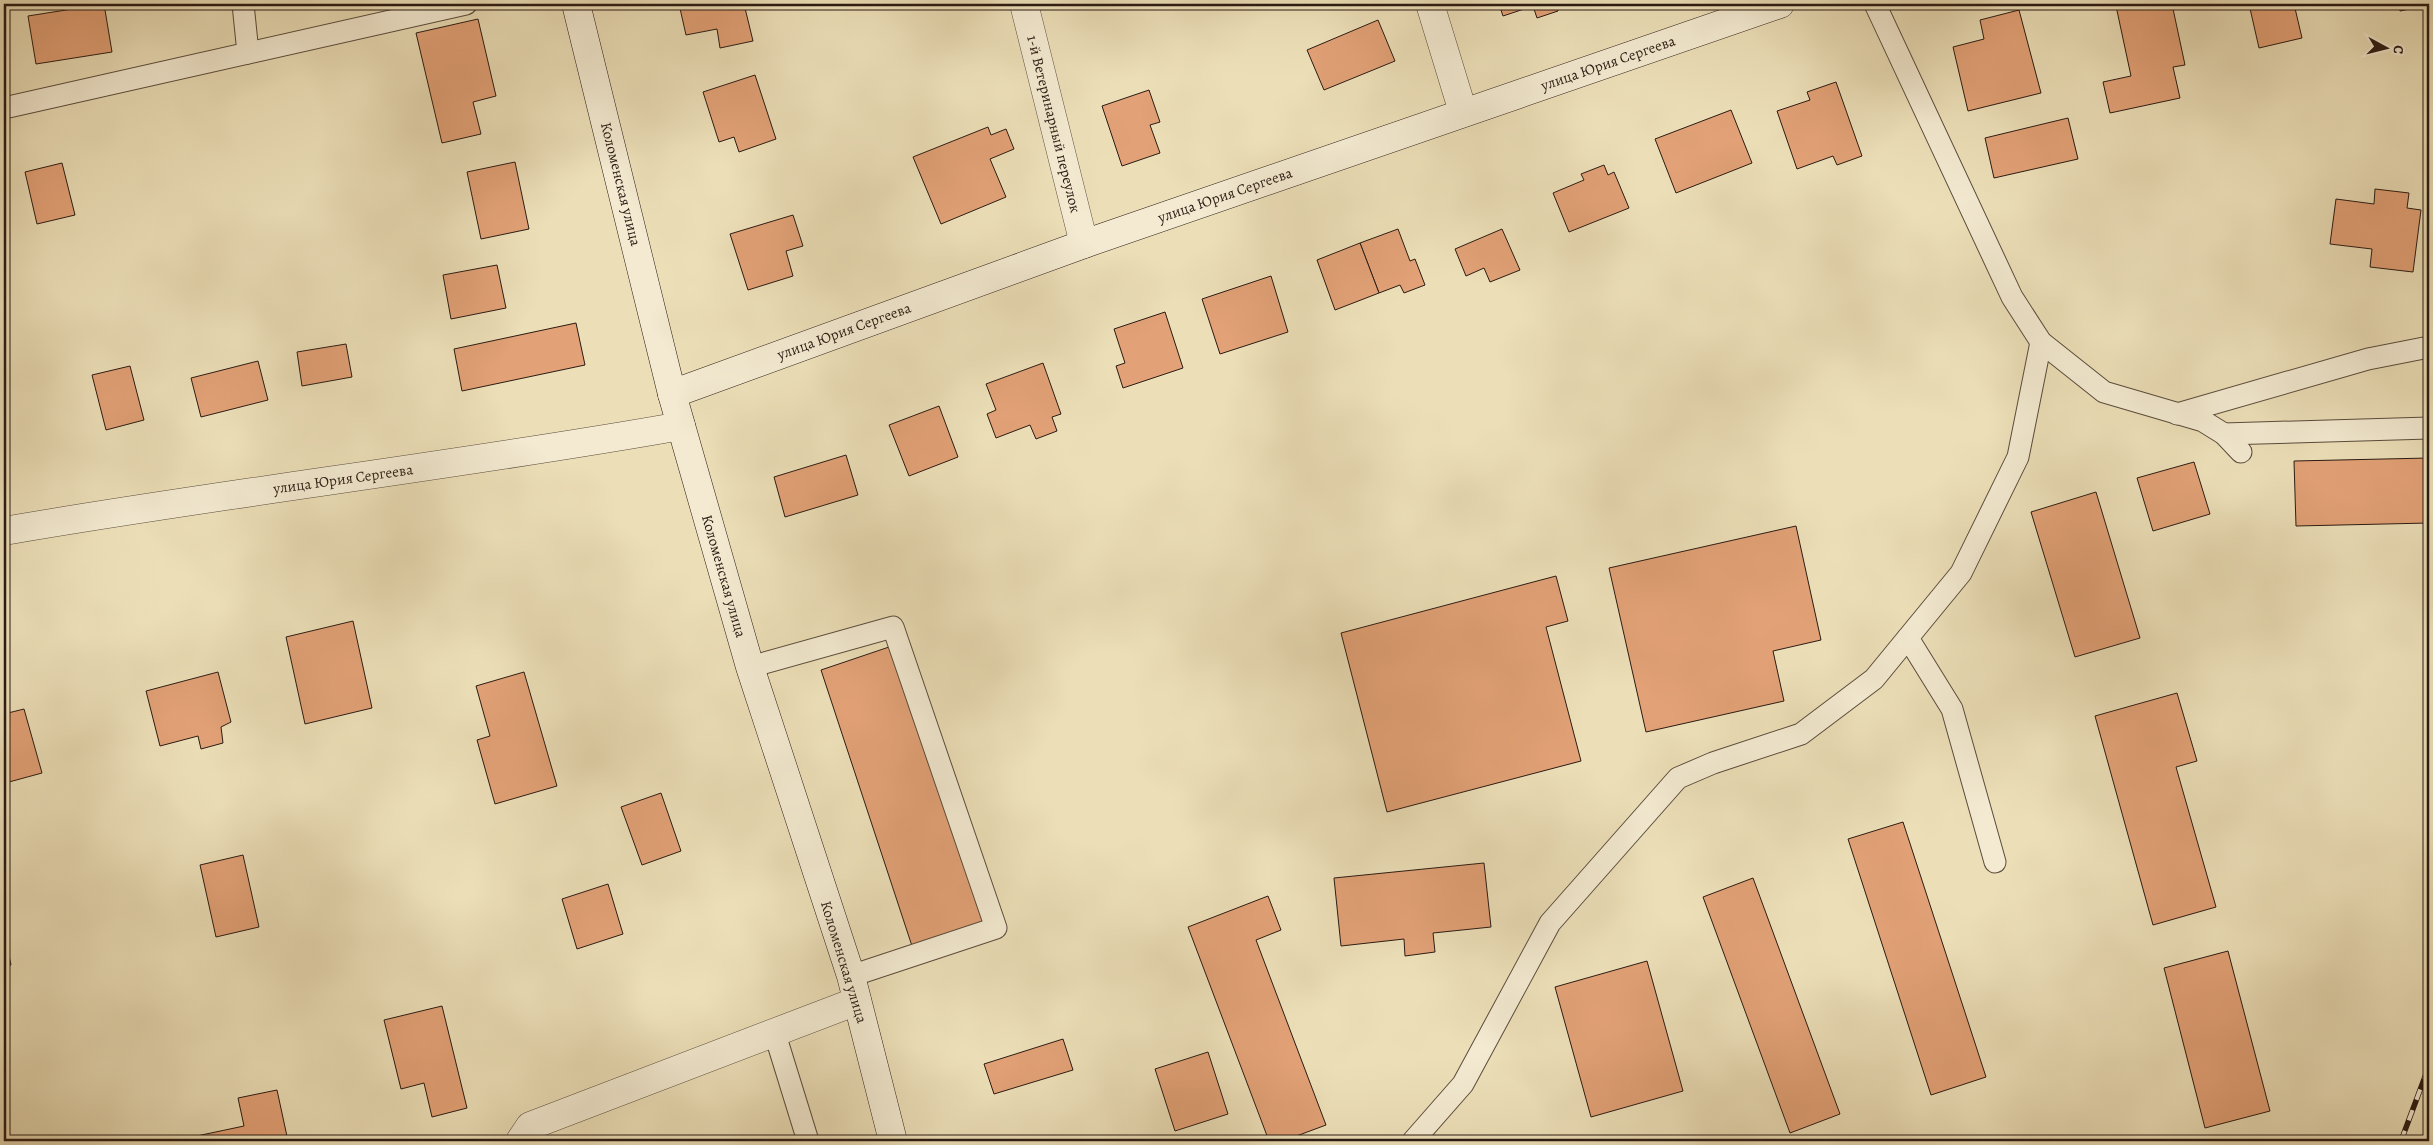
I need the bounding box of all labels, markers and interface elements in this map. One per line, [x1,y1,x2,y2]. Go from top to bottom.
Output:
north arrow [2360,22,2410,72]
street label: улица Юрия Сергеева [1537,31,1678,96]
street label: 1-й Ветеринарный переулок [1022,33,1086,215]
text: С [2388,44,2408,55]
street label: Коломенская улица [596,120,646,248]
street label: улица Юрия Сергеева [1154,163,1295,228]
street label: улица Юрия Сергеева [773,297,914,365]
street label: улица Юрия Сергеева [271,459,414,499]
street label: Коломенская улица [697,512,751,640]
street label: Коломенская улица [816,898,872,1026]

